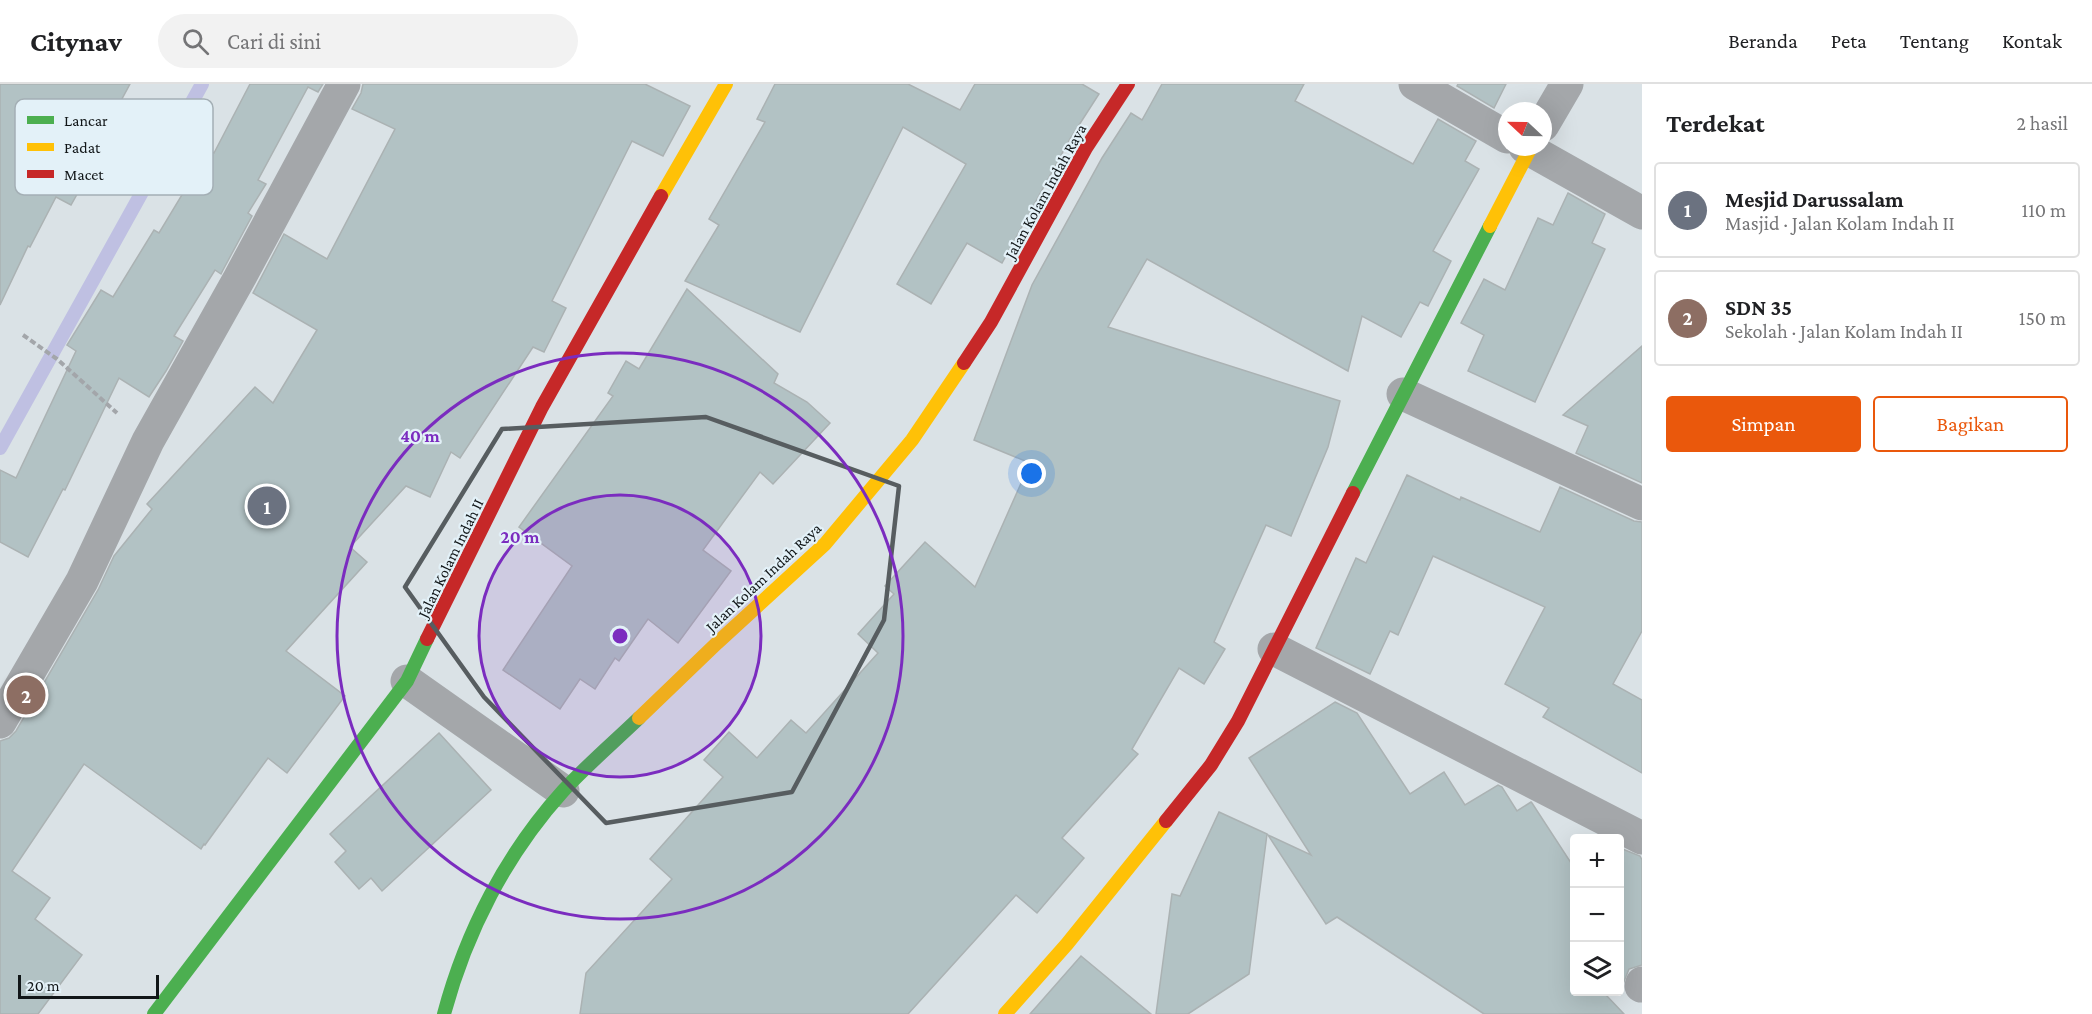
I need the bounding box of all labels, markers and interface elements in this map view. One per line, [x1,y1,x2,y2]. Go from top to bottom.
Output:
search box [158,14,578,68]
icon: search [179,25,212,58]
text: Citynav [30,26,122,57]
text: Cari di sini [227,29,321,54]
text: Beranda [1728,29,1798,53]
text: Peta [1831,29,1867,53]
text: Tentang [1900,29,1969,53]
text: Kontak [2002,29,2062,53]
legend [15,99,213,195]
north arrow [1498,102,1552,156]
text: Terdekat [1666,109,1765,138]
text: Lancar [64,112,108,129]
text: 2 hasil [2016,112,2068,134]
street label: Jalan Kolam Indah Raya [1000,120,1091,264]
text: Padat [64,139,101,156]
text: Macet [64,166,104,183]
text: Mesjid Darussalam [1725,187,1904,212]
text: 1 [1684,199,1691,221]
text: 110 m [2022,199,2066,221]
text: Masjid · Jalan Kolam Indah II [1725,212,1955,234]
text: SDN 35 [1725,295,1792,320]
text: 2 [1682,307,1693,329]
text: 150 m [2019,307,2066,329]
text: Sekolah · Jalan Kolam Indah II [1725,320,1963,342]
button: Simpan [1666,396,1861,452]
button: Bagikan [1873,396,2068,452]
text: 40 m [400,426,440,446]
your location [1017,459,1046,488]
pin: 1 [248,484,286,528]
street label: Jalan Kolam Indah II [413,496,488,623]
street label: Jalan Kolam Indah Raya [701,519,826,637]
text: 20 m [501,527,540,547]
centre of rings [610,626,630,646]
pin: 2 [6,672,46,718]
map controls [1570,834,1624,996]
button: + [1570,834,1624,888]
button: − [1570,888,1624,942]
button: layers [1570,942,1624,996]
scale bar [18,972,159,1000]
text: 20 m [27,977,60,994]

